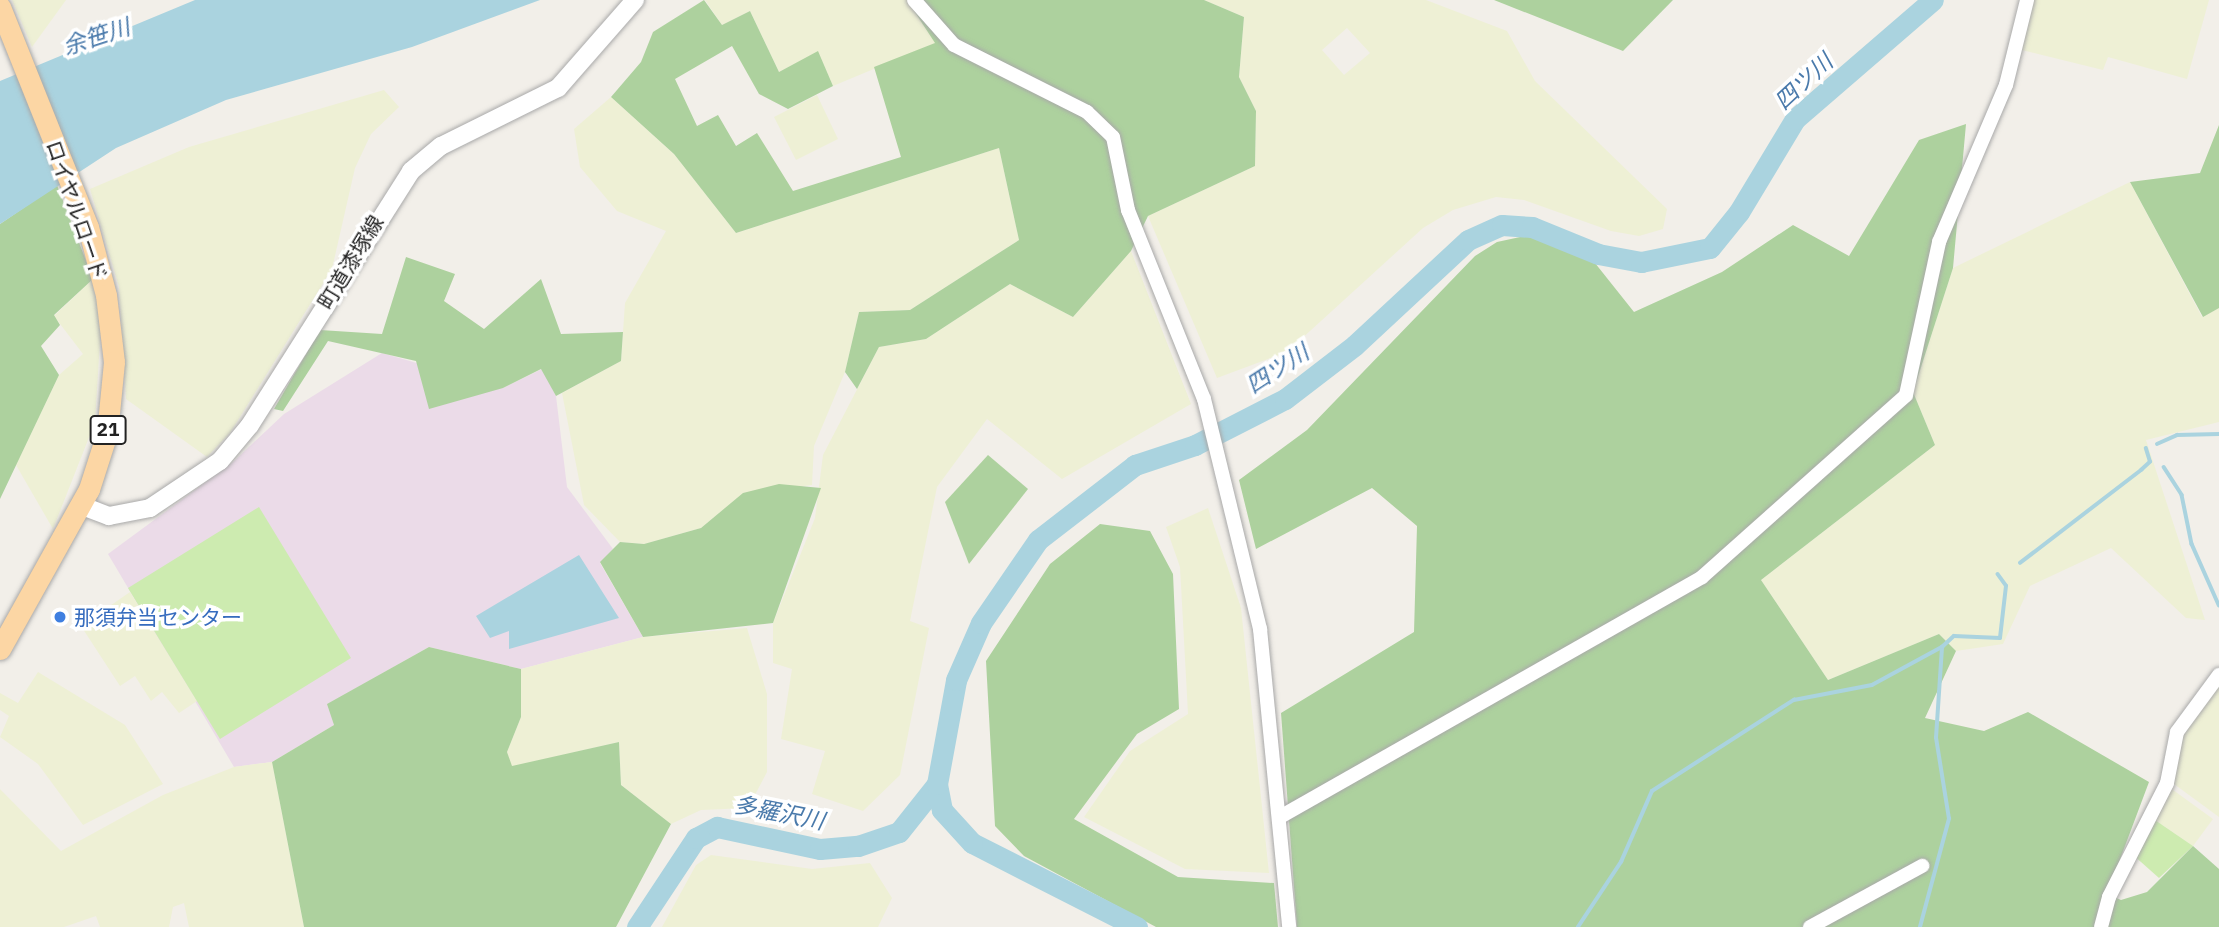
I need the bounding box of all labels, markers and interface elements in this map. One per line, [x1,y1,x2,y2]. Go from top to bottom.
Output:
water label: 余笹川 [59,12,133,60]
water label: 四ツ川 [1768,47,1838,115]
street label: ロイヤルロード [41,136,113,284]
street label: 町道漆塚線 [312,211,388,313]
water label: 四ツ川 [1241,338,1313,398]
road number: 21 [89,414,127,446]
place label: 那須弁当センター [74,604,242,630]
marker: 那須弁当センター [52,609,68,625]
water label: 多羅沢川 [731,790,827,834]

